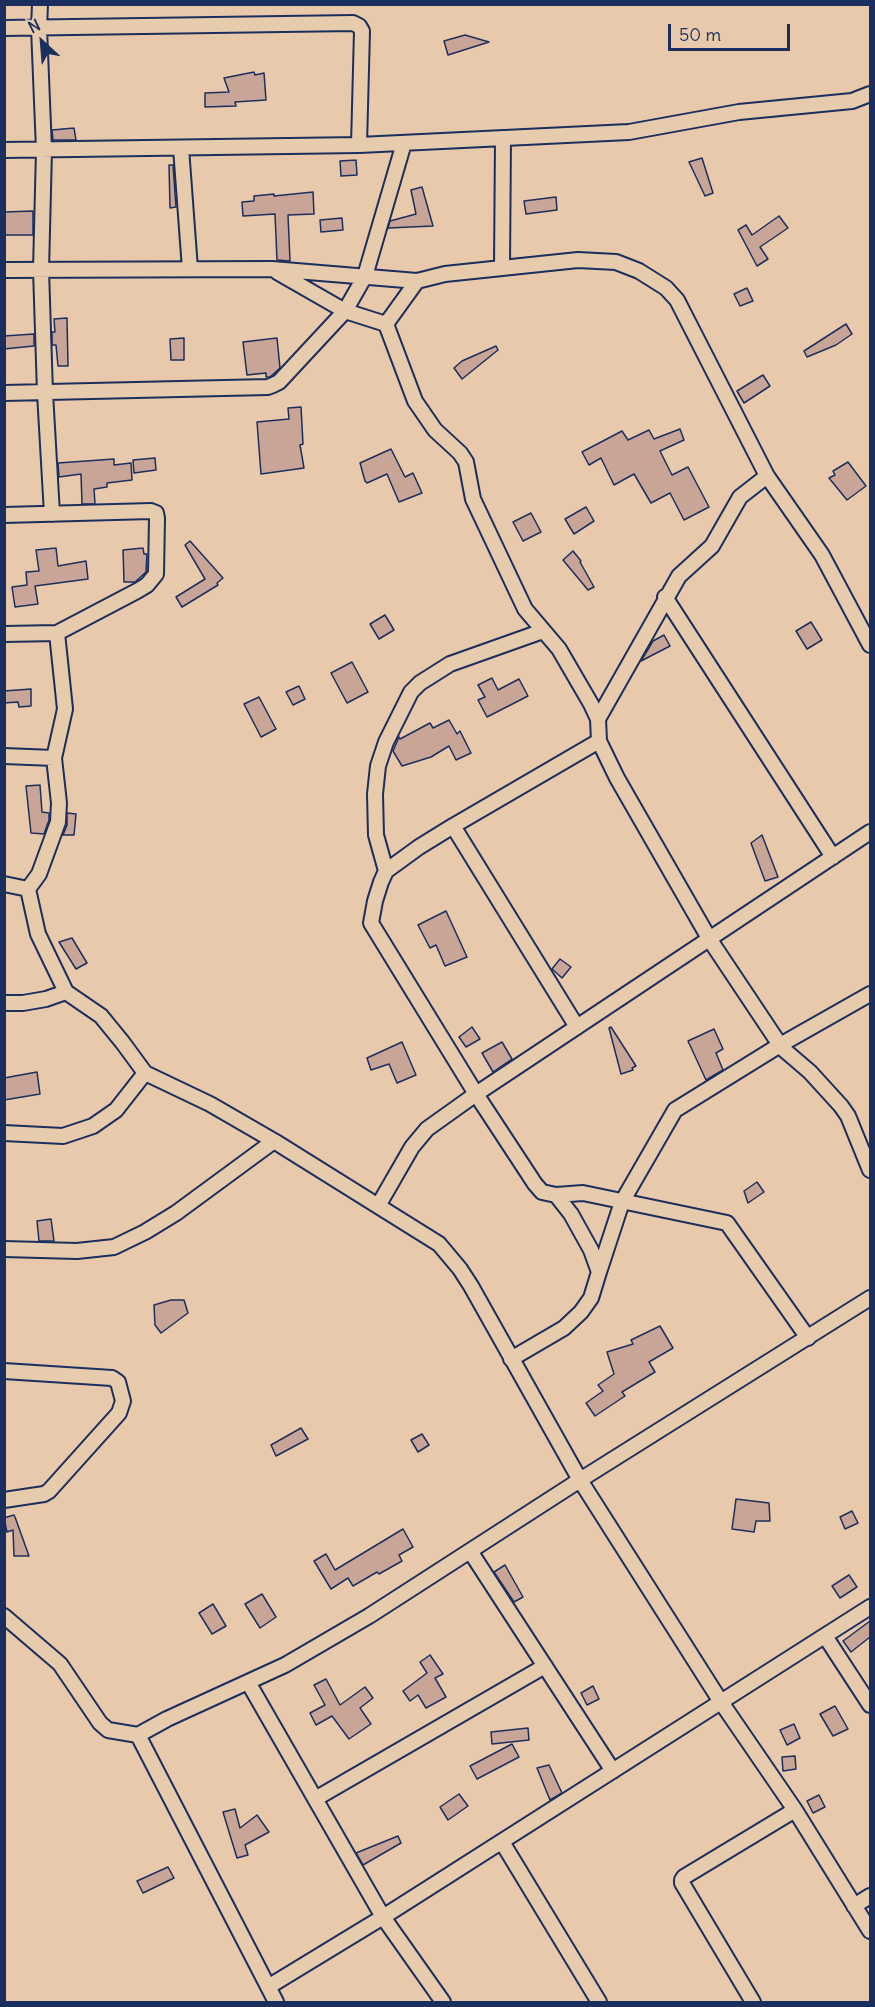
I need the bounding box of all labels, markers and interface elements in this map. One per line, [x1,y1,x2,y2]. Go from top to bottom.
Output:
north arrow [12,12,72,72]
scale bar [671,12,792,50]
text: N [25,14,43,37]
text: 50 m [679,23,721,46]

